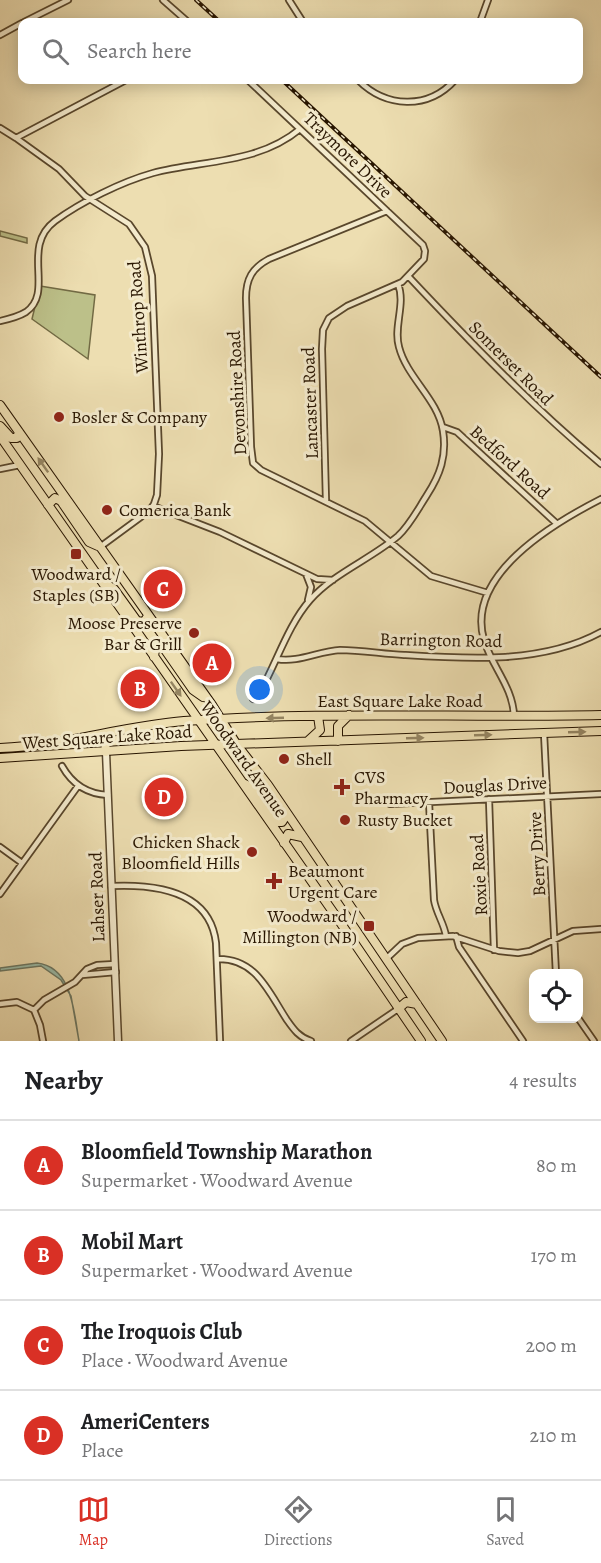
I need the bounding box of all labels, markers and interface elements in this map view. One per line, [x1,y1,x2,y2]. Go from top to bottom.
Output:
search box [18,18,583,84]
icon: search [39,35,72,68]
text: Search here [87,36,192,66]
street label: Traymore Drive [298,107,398,203]
street label: Winthrop Road [122,260,154,375]
street label: Somerset Road [463,315,559,411]
street label: Devonshire Road [222,330,252,456]
street label: Lancaster Road [296,346,324,460]
place label: Bosler & Company [71,405,208,429]
marker: Bosler & Company [52,410,66,424]
street label: Bedford Road [465,420,556,505]
one-way arrow [37,458,49,474]
place label: Comerica Bank [119,498,231,522]
marker: Comerica Bank [100,503,114,517]
marker: Woodward / Staples (SB) [69,547,83,561]
place label: Woodward / Staples (SB) [30,562,121,607]
pin: C [144,566,182,612]
place label: Moose Preserve Bar & Grill [68,611,183,656]
marker: Moose Preserve Bar & Grill [187,626,201,640]
street label: Barrington Road [379,627,503,653]
pin: A [192,640,232,686]
pin: B [120,666,160,712]
your location [245,675,274,704]
one-way arrow [170,680,182,696]
street label: East Square Lake Road [317,689,483,713]
street label: Woodward Avenue [194,695,293,822]
one-way arrow [265,713,284,722]
street label: West Square Lake Road [20,719,193,755]
one-way arrow [568,727,587,737]
one-way arrow [473,731,492,740]
one-way arrow [405,733,424,742]
place label: Shell [296,747,332,771]
marker: Shell [277,752,291,766]
place label: CVS Pharmacy [354,765,429,810]
street label: Douglas Drive [442,770,548,800]
pin: D [144,774,184,820]
marker: CVS Pharmacy [335,780,349,794]
place label: Rusty Bucket [357,808,453,832]
street label: Berry Drive [523,811,551,897]
marker: Rusty Bucket [338,813,352,827]
place label: Chicken Shack Bloomfield Hills [121,830,240,875]
street label: Roxie Road [465,833,493,916]
marker: Chicken Shack Bloomfield Hills [245,845,259,859]
street label: Lahser Road [83,851,111,943]
place label: Beaumont Urgent Care [288,859,378,904]
marker: Beaumont Urgent Care [265,872,283,890]
place label: Woodward / Millington (NB) [242,904,357,949]
marker: Woodward / Millington (NB) [362,919,376,933]
map controls [529,969,583,1023]
button: locate [529,969,583,1023]
text: Nearby [24,1063,103,1098]
text: 4 results [509,1067,577,1094]
text: Bloomfield Township Marathon [81,1137,372,1167]
text: A [37,1152,50,1179]
text: 80 m [536,1152,577,1179]
text: Supermarket · Woodward Avenue [81,1167,353,1194]
text: Mobil Mart [81,1227,183,1257]
text: B [37,1242,50,1269]
text: 170 m [531,1242,577,1269]
text: Supermarket · Woodward Avenue [81,1257,353,1284]
text: The Iroquois Club [81,1317,242,1347]
text: C [37,1332,50,1359]
text: 200 m [526,1332,577,1359]
text: Place · Woodward Avenue [81,1347,288,1374]
text: AmeriCenters [81,1407,210,1437]
text: D [37,1422,50,1449]
text: 210 m [529,1422,577,1449]
text: Place [81,1437,123,1464]
tab: Map [77,1493,110,1551]
tab: Directions [264,1493,332,1551]
tab: Saved [486,1493,524,1551]

